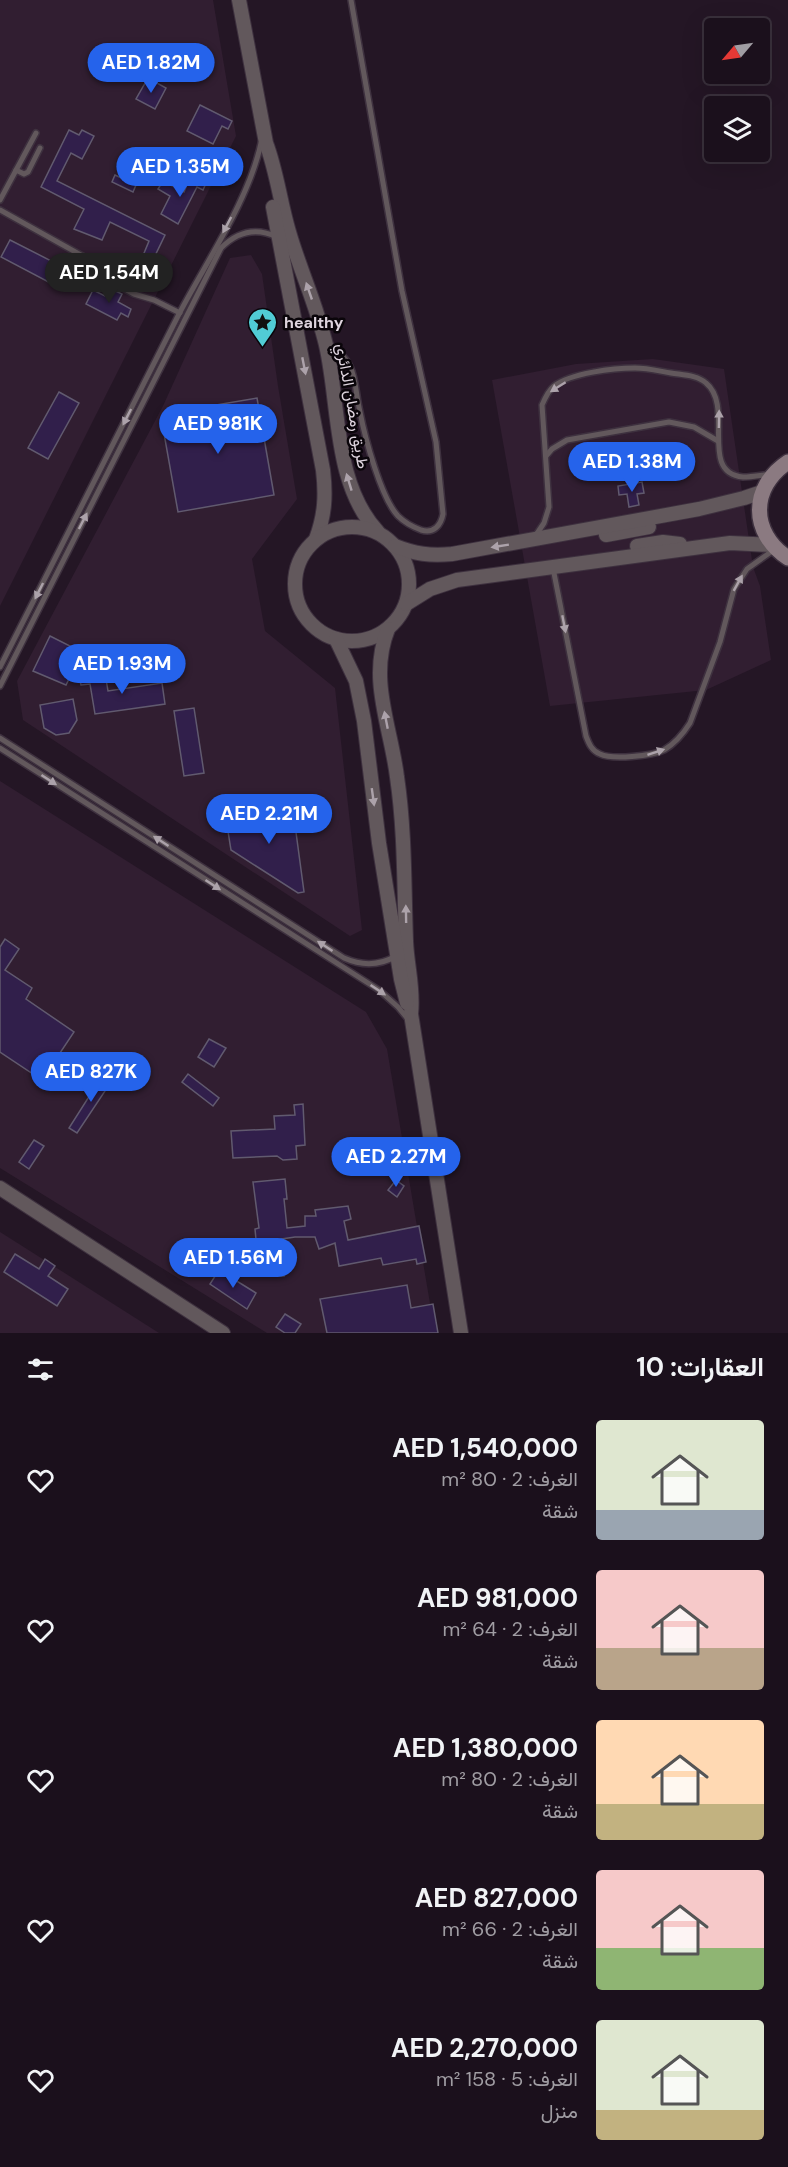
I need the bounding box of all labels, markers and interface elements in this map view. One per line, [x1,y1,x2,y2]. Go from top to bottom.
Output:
north arrow [704,18,770,84]
map controls [704,18,770,162]
pin: AED 1.82M [82,43,220,94]
text: AED 1.82M [102,49,200,75]
button: layers [704,96,770,162]
pin: AED 1.35M [111,147,249,198]
text: AED 1.35M [130,153,230,179]
one-way arrow [222,217,232,234]
pin: AED 1.54M [40,253,178,304]
text: AED 1.54M [59,259,159,285]
one-way arrow [304,282,314,300]
place icon: healthy [247,306,279,348]
place label: healthy [284,312,344,333]
street label: طريق رمضان الدائري [328,342,374,471]
one-way arrow [300,357,309,376]
one-way arrow [549,381,566,392]
pin: AED 981K [156,404,280,455]
one-way arrow [123,408,133,426]
text: AED 981K [173,410,263,436]
one-way arrow [714,410,724,429]
pin: AED 1.38M [563,442,701,493]
text: AED 1.38M [582,448,682,474]
one-way arrow [344,473,353,491]
one-way arrow [78,513,88,530]
one-way arrow [490,542,509,551]
one-way arrow [733,574,743,591]
one-way arrow [34,582,44,599]
one-way arrow [560,615,569,634]
pin: AED 1.93M [53,644,191,695]
text: AED 1.93M [73,650,171,676]
one-way arrow [381,710,390,729]
one-way arrow [647,747,665,756]
one-way arrow [41,774,57,785]
one-way arrow [368,787,377,806]
pin: AED 2.21M [200,794,338,845]
text: AED 2.21M [220,800,318,826]
one-way arrow [153,836,169,847]
one-way arrow [205,879,221,891]
one-way arrow [401,904,411,923]
one-way arrow [317,941,333,952]
one-way arrow [369,984,385,996]
pin: AED 827K [29,1052,153,1103]
text: AED 827K [45,1058,137,1084]
pin: AED 2.27M [327,1137,465,1188]
text: AED 2.27M [345,1143,447,1169]
pin: AED 1.56M [164,1238,302,1289]
text: AED 1.56M [183,1244,283,1270]
text: العقارات: 10 [636,1350,764,1384]
icon: filters [24,1353,57,1386]
text: AED 1,540,000 [392,1431,578,1465]
icon: home [644,1444,716,1516]
icon: heart [24,1464,57,1497]
text: الغرف: 2 · 80 m² [441,1466,578,1492]
text: شقة [542,1498,578,1524]
text: AED 981,000 [417,1581,578,1615]
icon: home [644,1594,716,1666]
icon: heart [24,1614,57,1647]
text: الغرف: 2 · 64 m² [443,1616,578,1642]
text: شقة [542,1648,578,1674]
text: AED 1,380,000 [393,1731,578,1765]
icon: home [644,1744,716,1816]
icon: heart [24,1764,57,1797]
text: الغرف: 2 · 80 m² [441,1766,578,1792]
text: شقة [542,1798,578,1824]
text: AED 827,000 [415,1881,578,1915]
icon: home [644,1894,716,1966]
icon: heart [24,1914,57,1947]
text: الغرف: 2 · 66 m² [442,1916,578,1942]
text: شقة [542,1948,578,1974]
text: AED 2,270,000 [391,2031,578,2065]
icon: home [644,2044,716,2116]
icon: heart [24,2064,57,2097]
text: الغرف: 5 · 158 m² [436,2066,578,2092]
text: منزل [541,2098,578,2124]

